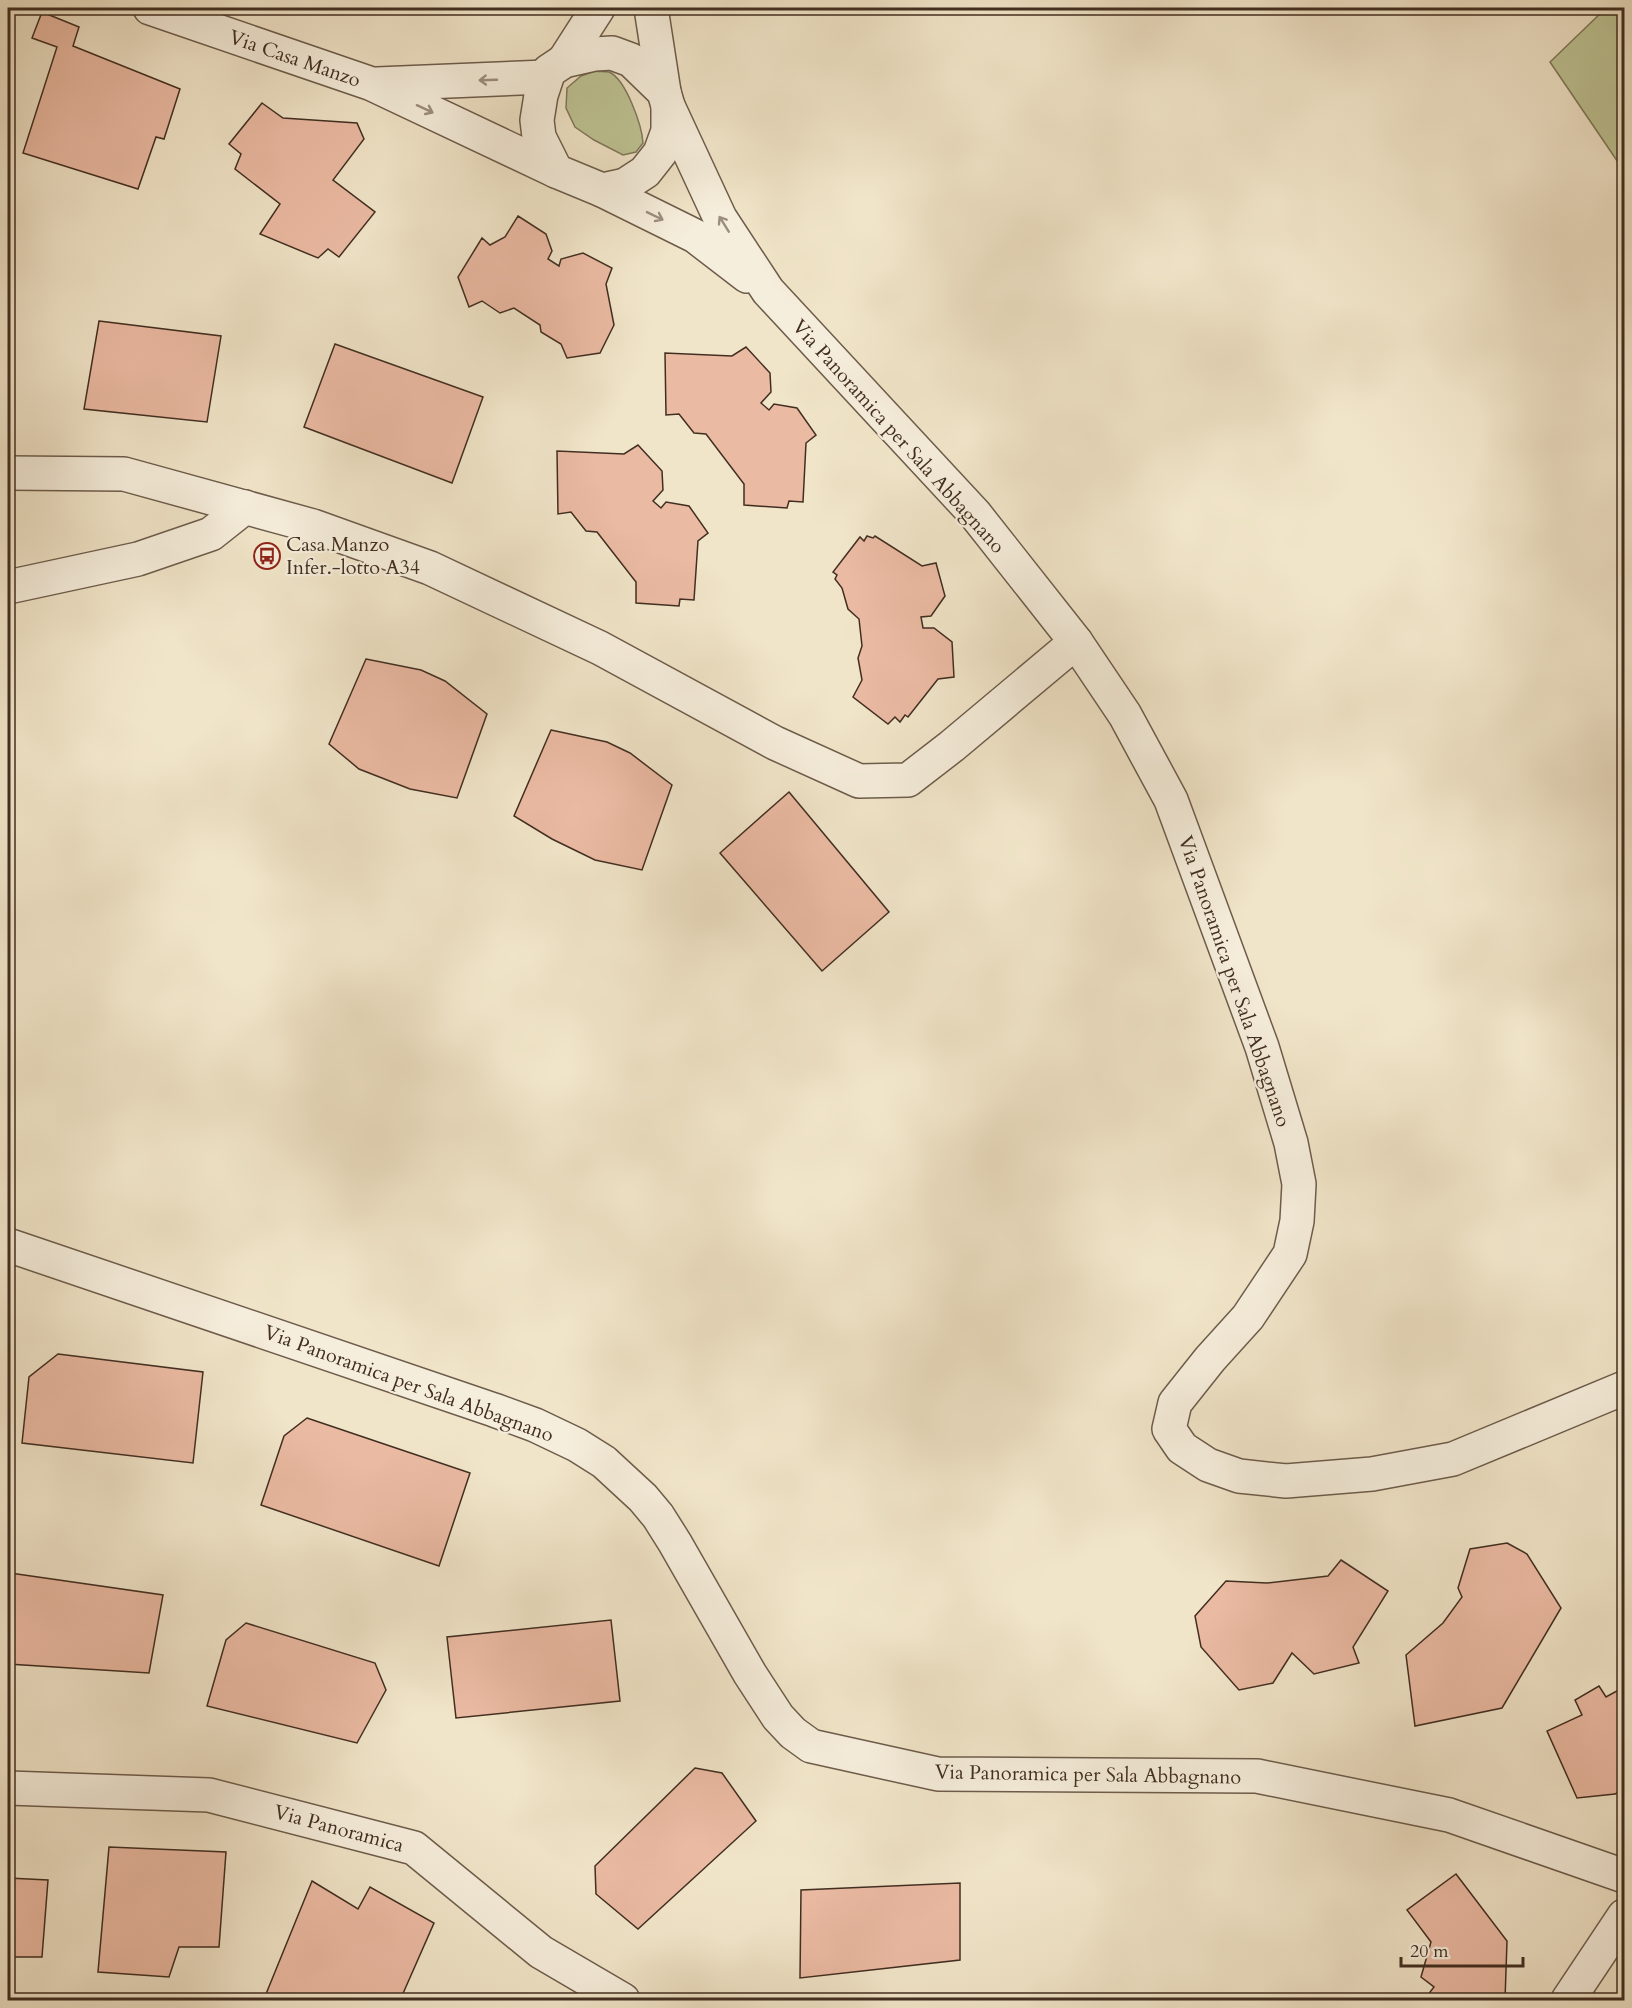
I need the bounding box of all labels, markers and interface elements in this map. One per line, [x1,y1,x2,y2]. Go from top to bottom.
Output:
street label: Via Casa Manzo [225,23,364,94]
one-way arrow [478,74,498,85]
one-way arrow [416,104,434,116]
one-way arrow [645,211,663,222]
one-way arrow [718,216,731,233]
street label: Via Panoramica per Sala Abbagnano [786,313,1011,559]
place label: Casa Manzo Infer.-lotto A34 [286,531,420,581]
bus stop icon: Casa Manzo Infer.-lotto A34 [252,541,282,571]
street label: Via Panoramica per Sala Abbagnano [1172,832,1297,1131]
street label: Via Panoramica per Sala Abbagnano [260,1318,558,1449]
street label: Via Panoramica per Sala Abbagnano [935,1758,1242,1791]
street label: Via Panoramica [271,1798,407,1859]
scale bar [1401,1930,1522,1968]
text: 20 m [1410,1939,1449,1964]

